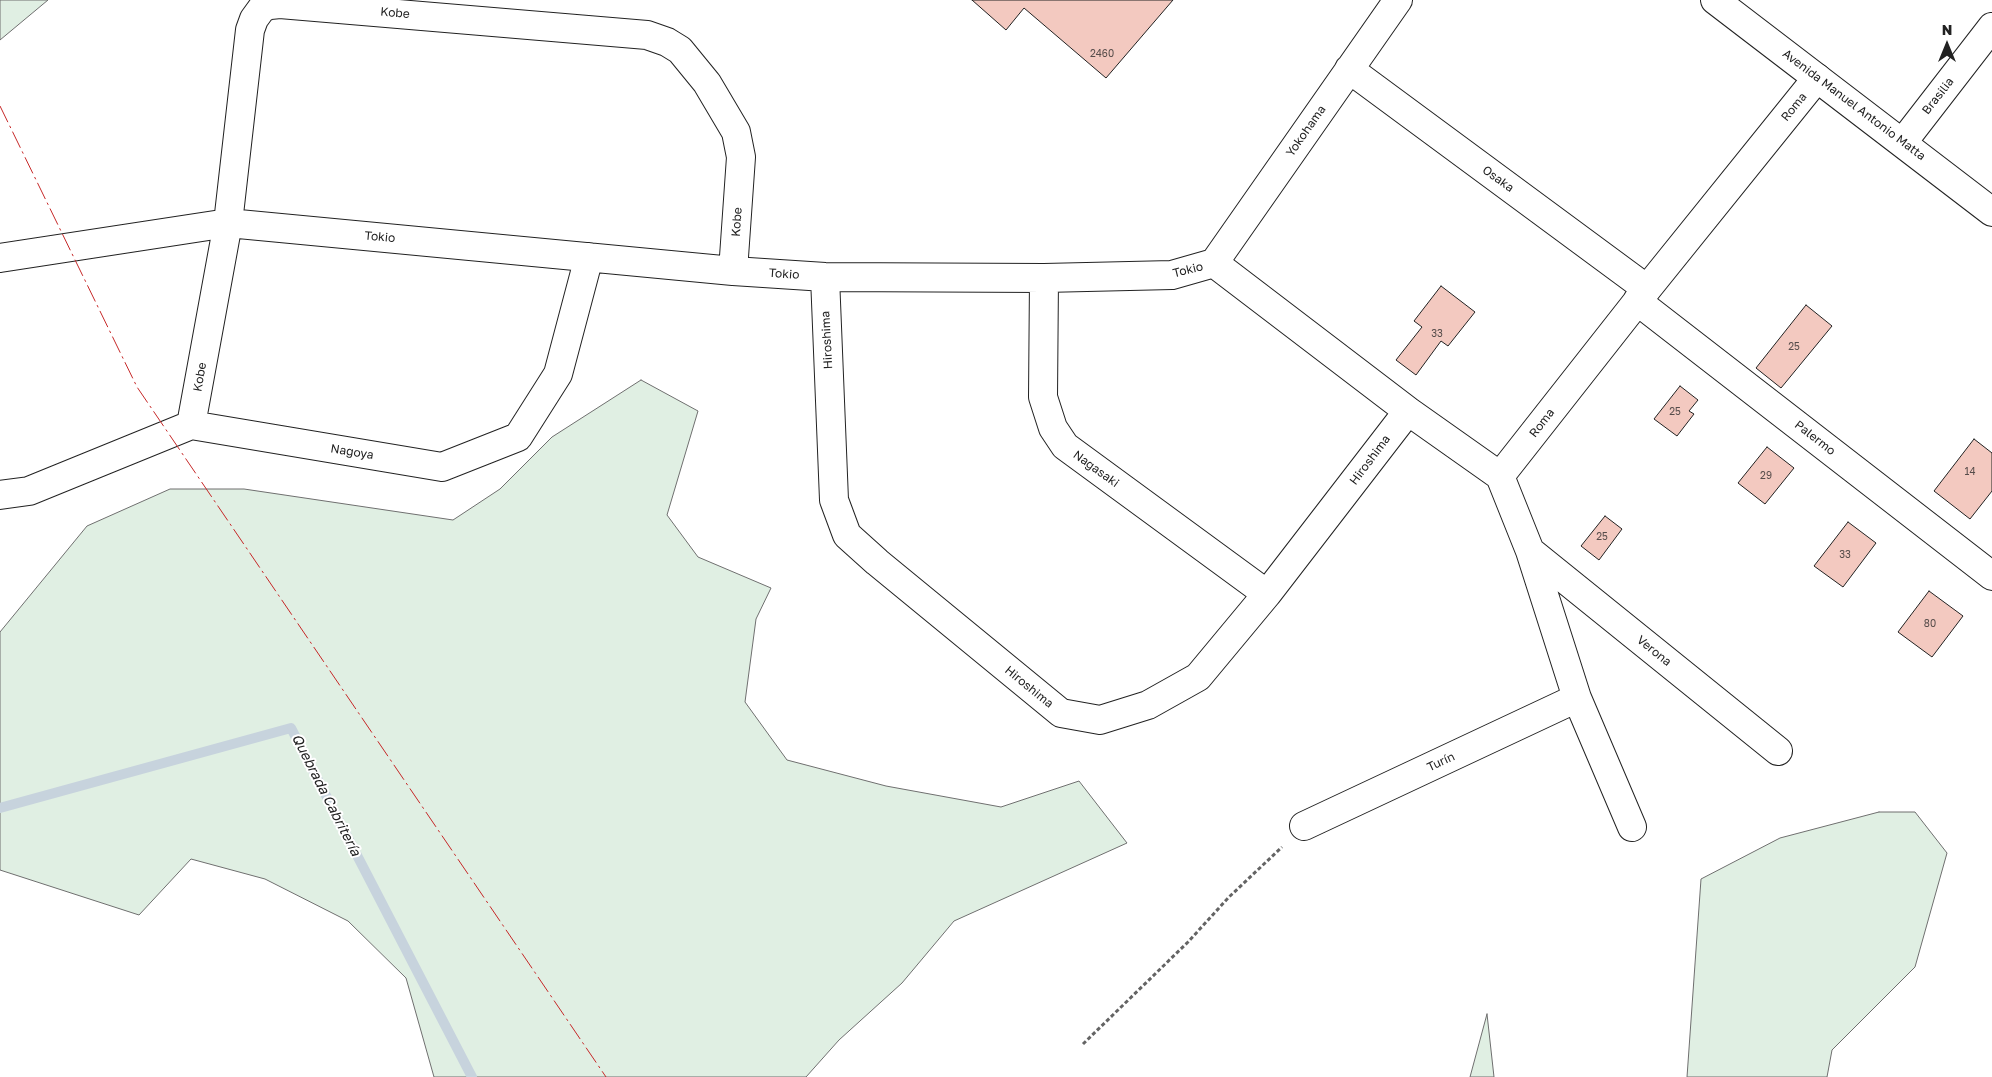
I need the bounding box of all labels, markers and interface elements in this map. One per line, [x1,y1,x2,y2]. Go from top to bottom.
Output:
street label: Kobe [380,5,410,21]
north arrow [1922,20,1972,70]
text: N [1942,21,1952,38]
street label: Avenida Manuel Antonio Matta [1780,46,1928,164]
house number: 2460 [1090,48,1114,60]
street label: Brasilia [1919,75,1957,117]
street label: Roma [1778,90,1810,124]
street label: Yokohama [1283,103,1329,159]
street label: Osaka [1479,163,1517,195]
street label: Kobe [729,207,745,237]
street label: Tokio [364,228,396,246]
street label: Tokio [1171,259,1205,281]
street label: Tokio [768,266,800,282]
street label: Hiroshima [818,310,836,370]
house number: 33 [1431,328,1443,340]
house number: 25 [1788,341,1800,353]
street label: Kobe [190,361,210,393]
street label: Roma [1526,406,1558,440]
house number: 25 [1669,406,1681,418]
street label: Palermo [1792,418,1838,458]
street label: Hiroshima [1347,432,1393,488]
street label: Nagoya [329,441,375,463]
street label: Nagasaki [1070,448,1122,490]
house number: 14 [1965,466,1975,478]
house number: 29 [1760,470,1772,482]
house number: 25 [1596,531,1608,543]
house number: 33 [1839,549,1851,561]
house number: 80 [1924,618,1936,630]
street label: Verona [1634,633,1674,669]
street label: Hiroshima [1002,663,1056,711]
water label: Quebrada Cabritería [288,731,364,859]
street label: Turín [1425,749,1457,775]

